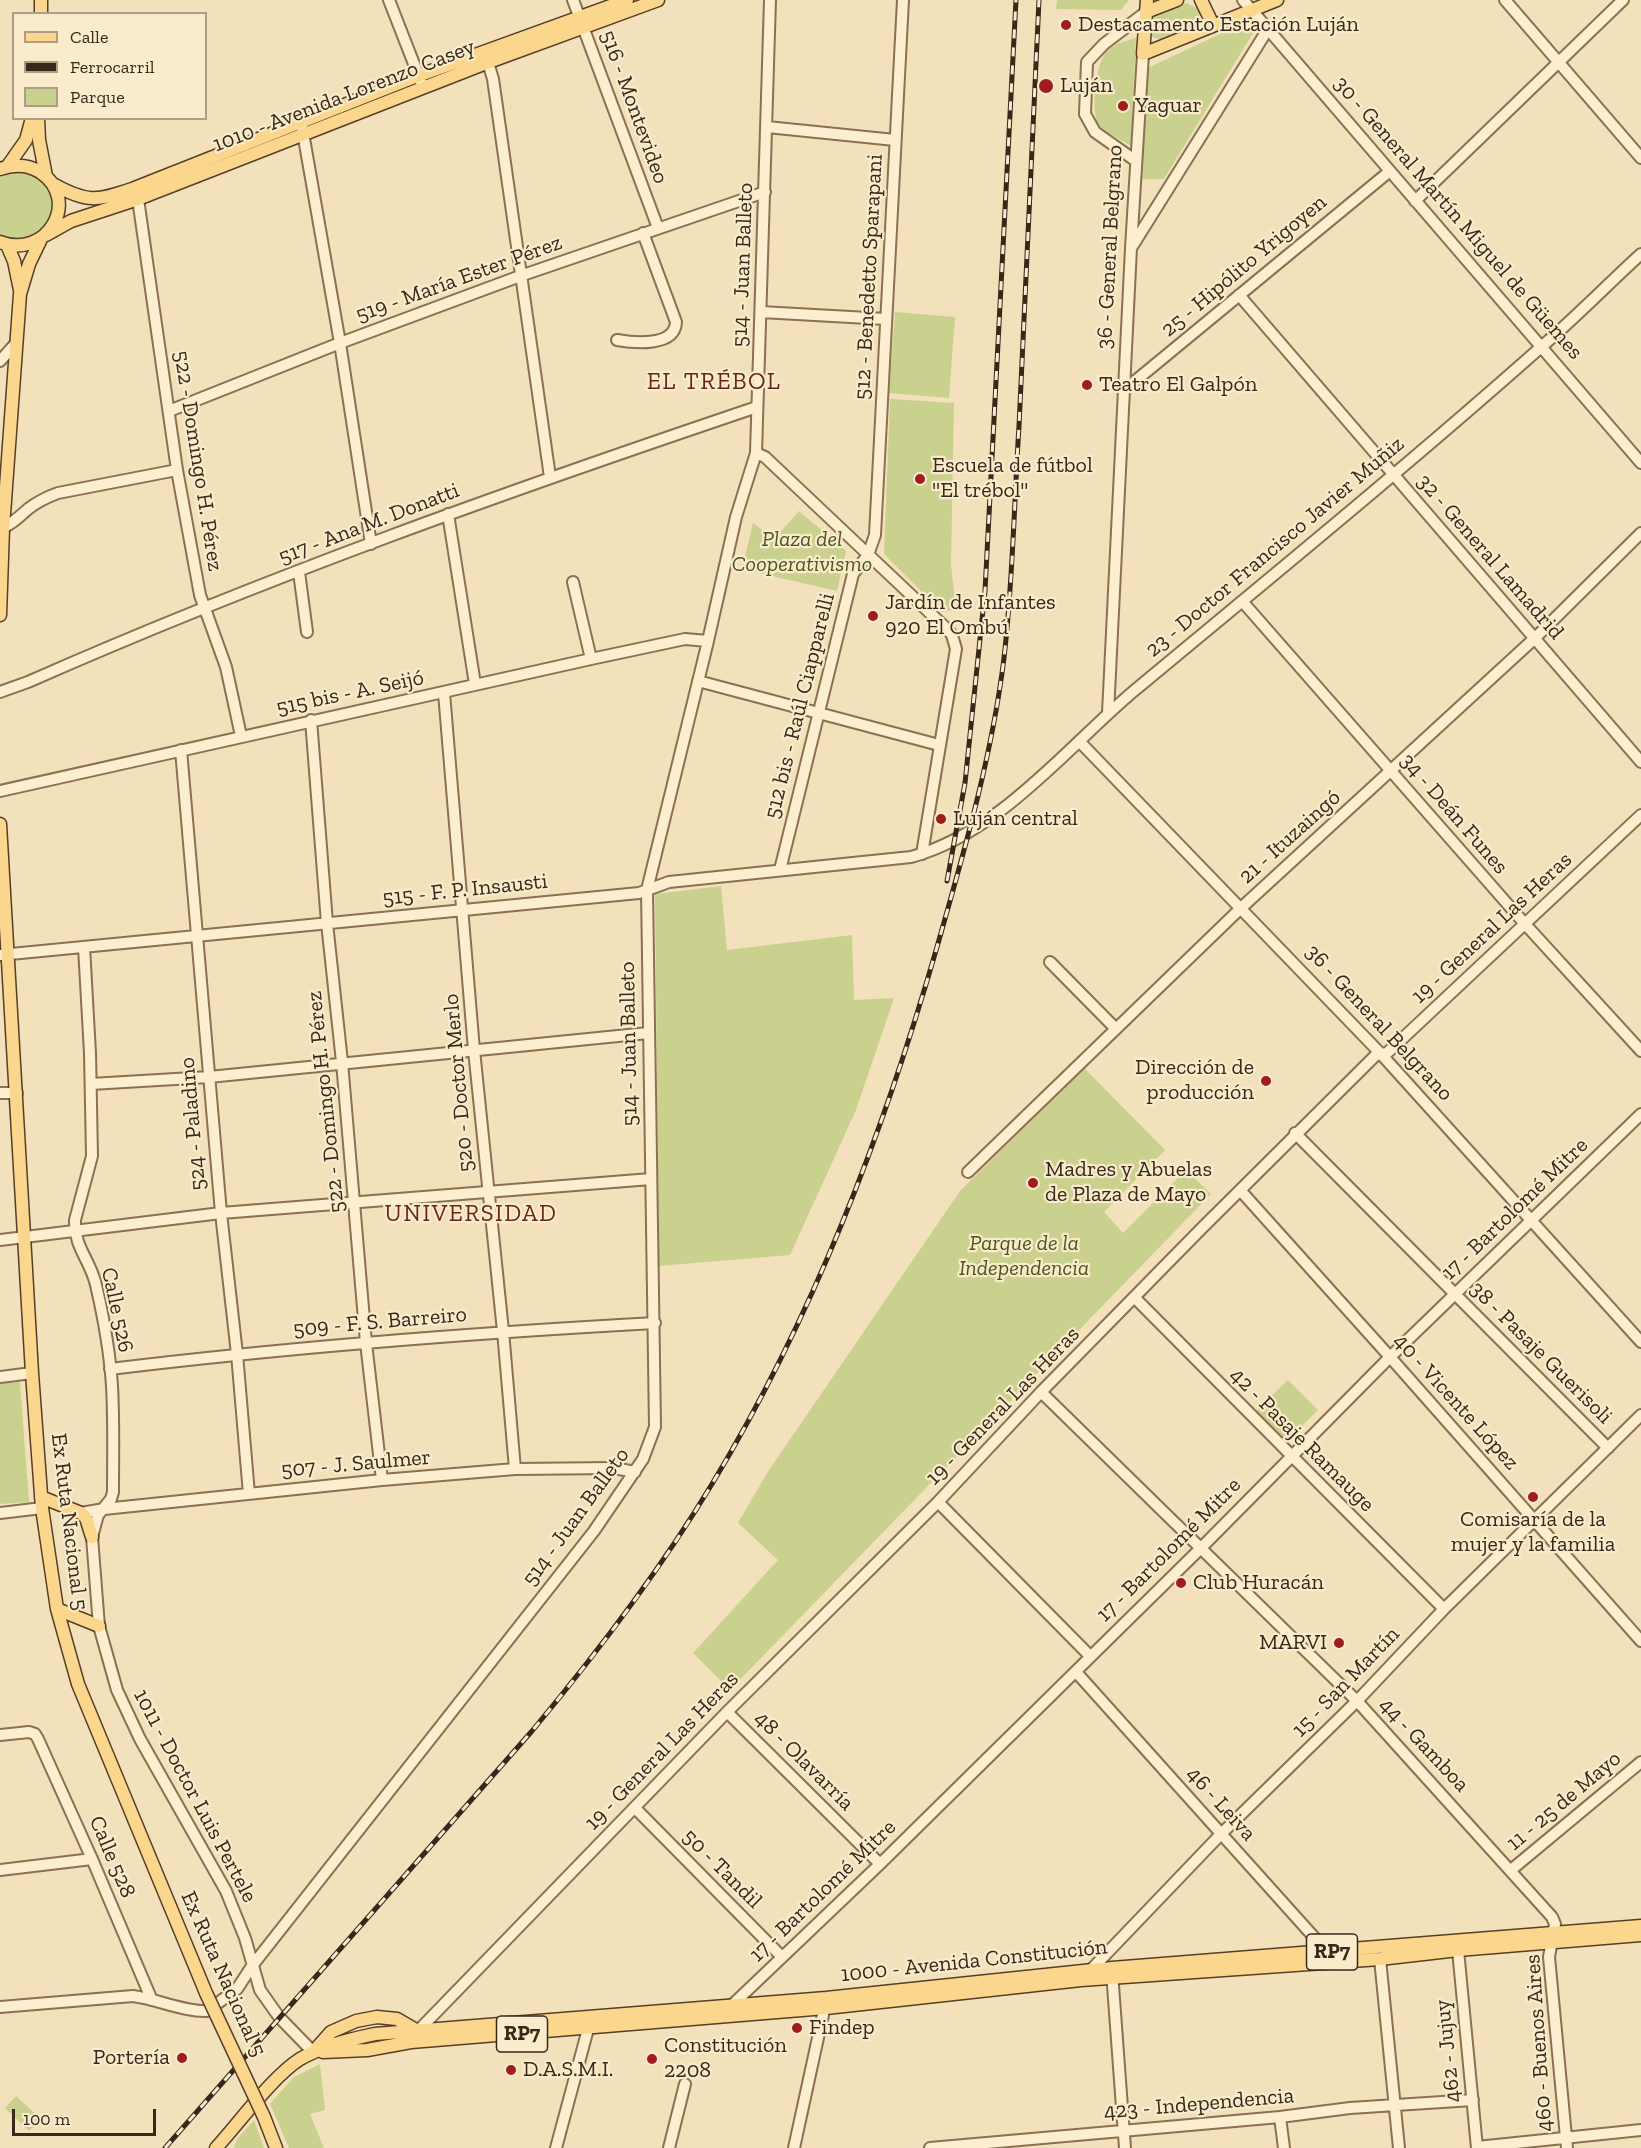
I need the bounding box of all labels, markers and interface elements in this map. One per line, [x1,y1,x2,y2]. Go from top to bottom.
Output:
legend [12,12,207,120]
place label: Destacamento Estación Luján [1078,12,1359,38]
marker: Destacamento Estación Luján [1059,18,1073,32]
text: Calle [70,26,108,48]
street label: 516 - Montevideo [594,27,674,187]
street label: 1010 - Avenida Lorenzo Casey [209,34,479,158]
text: Ferrocarril [70,56,154,78]
street label: 30 - General Martín Miguel de Güemes [1328,71,1588,365]
place label: Luján [1060,73,1113,99]
marker: Luján [1037,77,1055,95]
text: Parque [70,86,125,108]
place label: Yaguar [1135,93,1202,119]
marker: Yaguar [1116,99,1130,113]
street label: 36 - General Belgrano [1091,144,1129,350]
street label: 512 - Benedetto Sparapani [849,153,889,401]
street label: 514 - Juan Balleto [727,182,759,348]
street label: 25 - Hipólito Yrigoyen [1156,189,1332,343]
street label: 519 - María Ester Pérez [352,229,566,329]
street label: 522 - Domingo H. Pérez [168,349,228,573]
district label: EL TRÉBOL [647,368,781,396]
place label: Teatro El Galpón [1099,372,1257,398]
marker: Teatro El Galpón [1080,378,1094,392]
street label: 23 - Doctor Francisco Javier Muñiz [1140,431,1410,663]
place label: Escuela de fútbol "El trébol" [932,453,1093,505]
street label: 32 - General Lamadrid [1411,469,1569,645]
marker: Escuela de fútbol "El trébol" [913,472,927,486]
street label: 517 - Ana M. Donatti [275,477,463,571]
park label: Plaza del Cooperativismo [732,527,872,578]
street label: 512 bis - Raúl Ciapparelli [759,590,841,822]
place label: Jardín de Infantes 920 El Ombú [885,590,1056,642]
marker: Jardín de Infantes 920 El Ombú [866,609,880,623]
street label: 515 bis - A. Seijó [274,664,426,722]
street label: 34 - Deán Funes [1394,748,1514,880]
street label: 21 - Ituzaingó [1234,784,1346,890]
place label: Luján central [953,806,1078,832]
marker: Luján central [934,812,948,826]
street label: 19 - General Las Heras [1406,847,1578,1009]
street label: 515 - F. P. Insausti [381,868,549,912]
street label: 36 - General Belgrano [1300,939,1458,1107]
street label: 514 - Juan Balleto [614,961,644,1127]
street label: 522 - Domingo H. Pérez [301,990,351,1214]
street label: 520 - Doctor Merlo [438,993,480,1173]
place label: Dirección de producción [1135,1055,1254,1106]
street label: 524 - Paladino [174,1056,212,1192]
marker: Dirección de producción [1259,1074,1273,1088]
street label: 17 - Bartolomé Mitre [1436,1132,1594,1286]
place label: Madres y Abuelas de Plaza de Mayo [1045,1157,1212,1208]
marker: Madres y Abuelas de Plaza de Mayo [1026,1176,1040,1190]
district label: UNIVERSIDAD [385,1200,557,1228]
park label: Parque de la Independencia [959,1231,1089,1282]
street label: Calle 526 [95,1265,139,1355]
street label: 38 - Pasaje Guerisoli [1464,1276,1618,1430]
street label: 509 - F. S. Barreiro [292,1301,468,1343]
street label: 19 - General Las Heras [921,1321,1085,1491]
street label: 40 - Vicente López [1388,1328,1524,1476]
street label: 42 - Pasaje Ramauge [1224,1362,1380,1518]
street label: Ex Ruta Nacional 5 [45,1432,93,1612]
street label: 514 - Juan Balleto [517,1443,635,1591]
street label: 507 - J. Saulmer [280,1444,432,1484]
street label: 17 - Bartolomé Mitre [1091,1472,1247,1628]
marker: Comisaría de la mujer y la familia [1526,1490,1540,1504]
place label: Comisaría de la mujer y la familia [1451,1507,1615,1558]
place label: Club Huracán [1193,1570,1324,1596]
marker: Club Huracán [1174,1576,1188,1590]
street label: 15 - San Martín [1287,1621,1405,1743]
place label: MARVI [1259,1630,1327,1656]
marker: MARVI [1332,1636,1346,1650]
street label: 19 - General Las Heras [580,1666,744,1836]
street label: 1011 - Doctor Luis Pertele [128,1685,262,1907]
street label: 44 - Gamboa [1373,1692,1475,1798]
street label: 48 - Olavarría [749,1706,859,1816]
street label: 11 - 25 de Mayo [1501,1746,1627,1856]
street label: 46 - Leiva [1181,1761,1261,1847]
street label: Calle 528 [83,1812,141,1902]
street label: 17 - Bartolomé Mitre [744,1814,902,1968]
street label: 50 - Tandil [677,1824,767,1914]
street label: Ex Ruta Nacional 5 [175,1887,271,2061]
street label: 1000 - Avenida Constitución [839,1934,1109,1988]
road number: RP7 [1306,1934,1358,1970]
street label: 460 - Buenos Aires [1520,1953,1558,2133]
street label: 462 - Jujuy [1429,1998,1467,2104]
place label: Findep [809,2015,875,2041]
road number: RP7 [496,2016,548,2052]
marker: Findep [790,2021,804,2035]
place label: Constitución 2208 [664,2033,787,2084]
place label: Portería [93,2045,170,2071]
marker: Portería [175,2051,189,2065]
marker: Constitución 2208 [645,2052,659,2066]
place label: D.A.S.M.I. [523,2057,613,2083]
marker: D.A.S.M.I. [504,2063,518,2077]
street label: 423 - Independencia [1103,2083,1295,2125]
scale bar [15,2097,159,2135]
text: 100 m [23,2108,70,2130]

